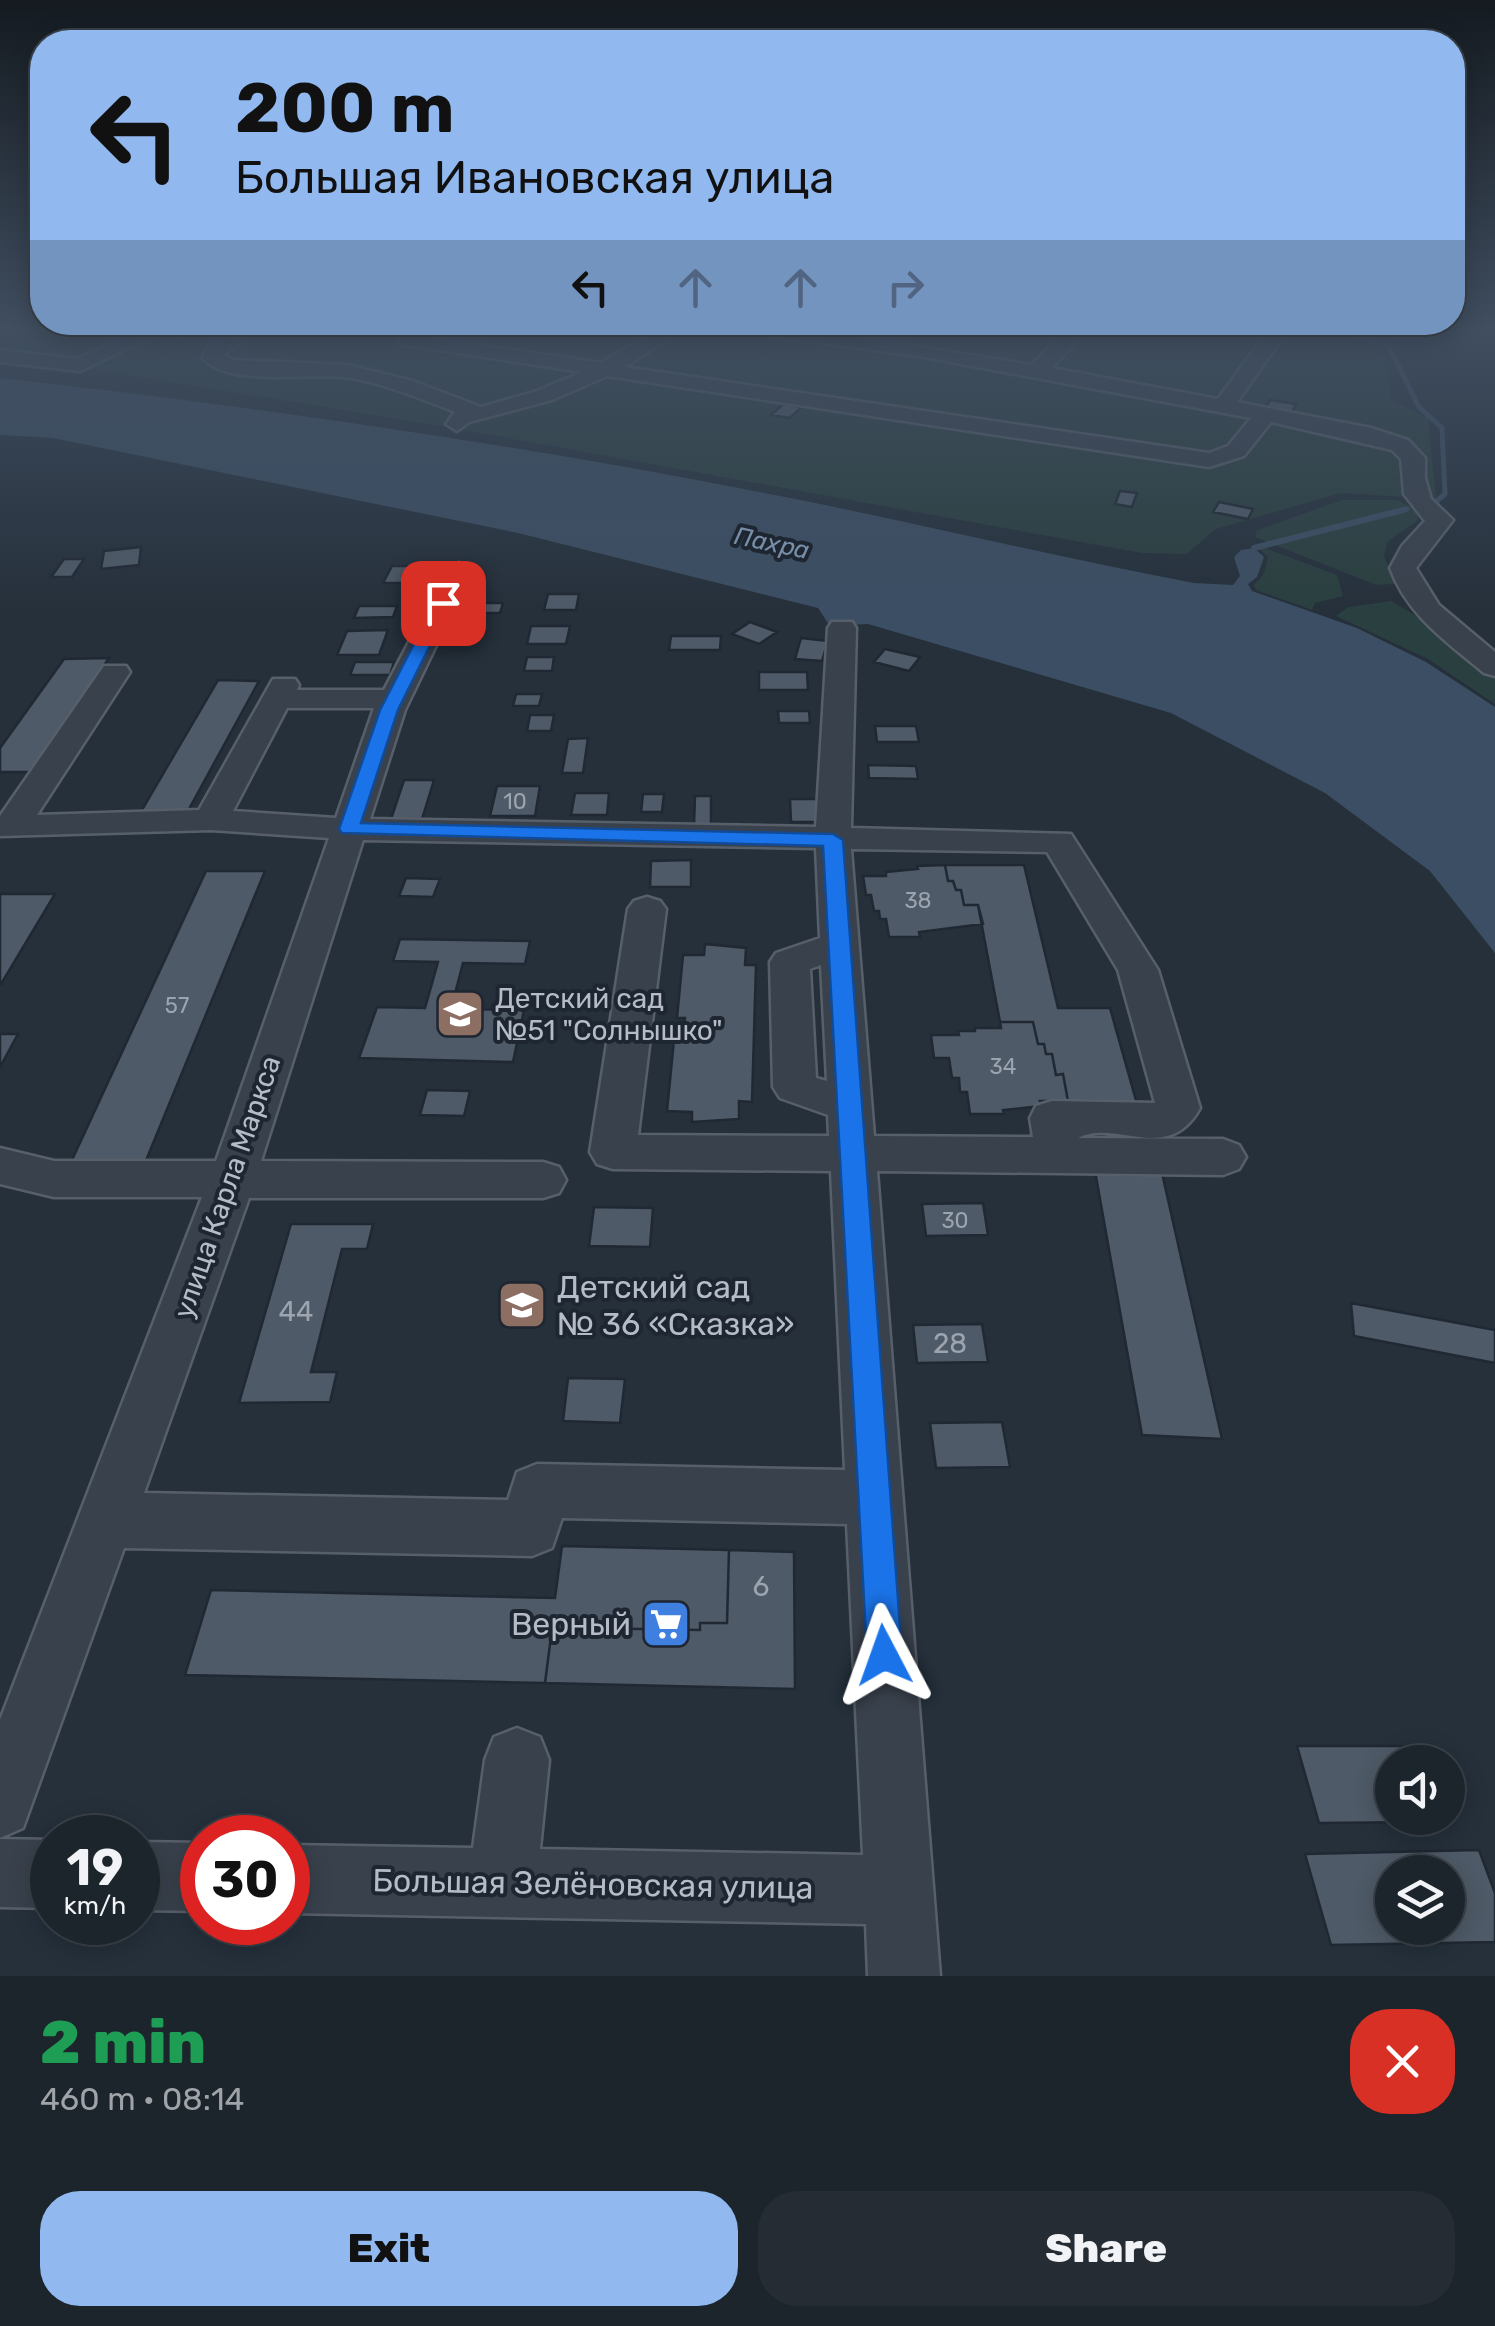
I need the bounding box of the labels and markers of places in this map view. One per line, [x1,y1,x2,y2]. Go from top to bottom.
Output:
pin [401,561,486,646]
place label: Детский сад №51 "Солнышко" [495,982,723,1047]
school or university icon: Детский сад №51 "Солнышко" [434,988,486,1040]
place label: Детский сад № 36 «Сказка» [557,1268,794,1343]
school or university icon: Детский сад № 36 «Сказка» [496,1279,548,1331]
supermarket icon: Верный [640,1598,692,1650]
place label: Верный [511,1605,631,1643]

